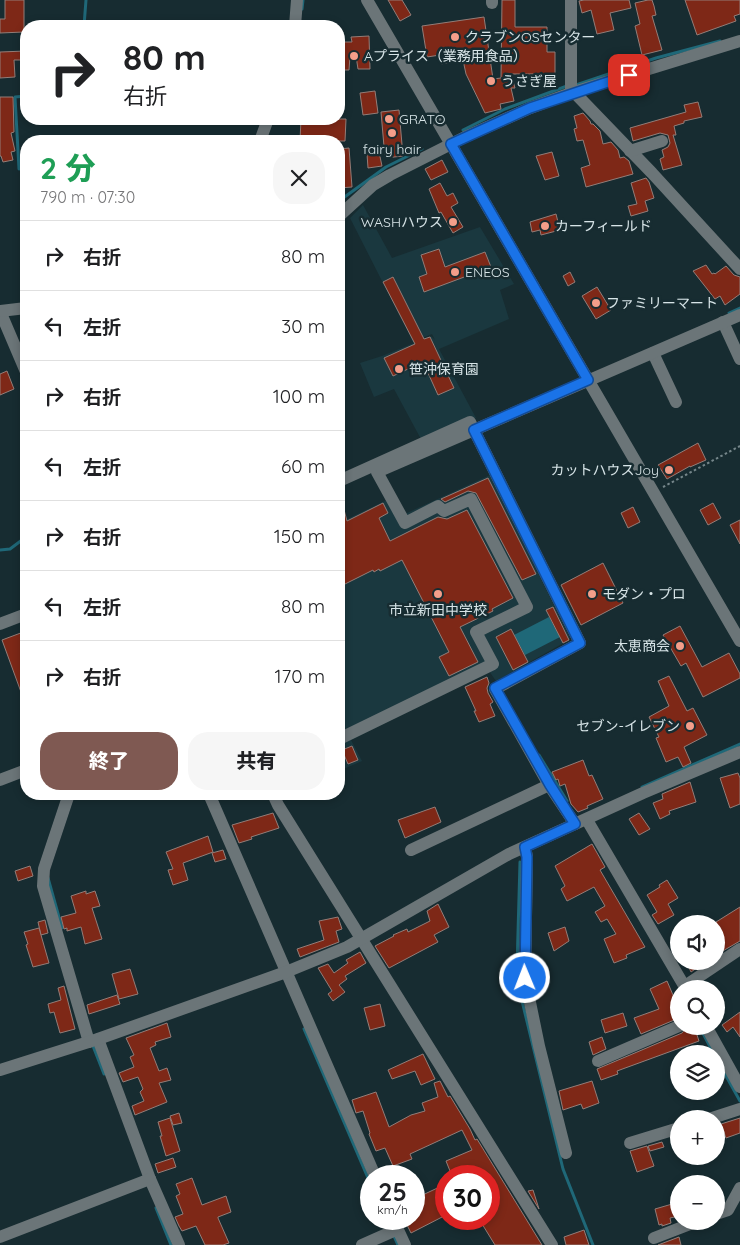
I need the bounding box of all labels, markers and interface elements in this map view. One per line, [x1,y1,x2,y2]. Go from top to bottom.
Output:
place label: クラブンOSセンター [465,28,596,46]
marker: クラブンOSセンター [449,31,461,43]
text: 80 m [123,35,206,79]
icon: right [40,40,105,105]
place label: Aプライス（業務用食品） [364,47,527,65]
marker: Aプライス（業務用食品） [348,50,360,62]
pin [608,54,650,96]
icon: arrive [615,61,643,89]
place label: うさぎ屋 [501,72,557,90]
marker: うさぎ屋 [485,75,497,87]
text: 右折 [123,82,167,110]
place label: GRATO [399,110,446,128]
marker: GRATO [383,113,395,125]
marker: fairy hair [386,127,398,139]
place label: fairy hair [363,140,422,158]
text: 2 分 [40,149,95,187]
button: close [273,152,325,204]
text: 790 m · 07:30 [40,187,135,207]
place label: WASHハウス [361,213,443,231]
marker: WASHハウス [447,216,459,228]
place label: カーフィールド [555,217,652,235]
marker: カーフィールド [539,220,551,232]
icon: right [40,242,68,270]
text: 80 m [281,244,325,268]
text: 右折 [83,245,121,269]
place label: ENEOS [465,263,510,281]
marker: ENEOS [449,266,461,278]
place label: ファミリーマート [606,294,718,312]
marker: ファミリーマート [590,297,602,309]
icon: left [40,312,68,340]
text: 30 m [281,314,325,338]
text: 左折 [83,315,121,339]
place label: 笹沖保育園 [409,360,479,378]
marker: 笹沖保育園 [393,363,405,375]
icon: right [40,382,68,410]
text: 100 m [273,384,325,408]
text: 右折 [83,385,121,409]
icon: left [40,452,68,480]
text: 60 m [281,454,325,478]
text: 左折 [83,455,121,479]
place label: カットハウスJoy [551,461,659,479]
marker: カットハウスJoy [663,464,675,476]
icon: right [40,522,68,550]
text: 150 m [274,524,325,548]
text: 右折 [83,525,121,549]
place label: モダン・プロ [602,585,686,603]
marker: 市立新田中学校 [432,588,444,600]
marker: モダン・プロ [586,588,598,600]
icon: left [40,592,68,620]
text: 80 m [281,594,325,618]
text: 左折 [83,595,121,619]
place label: 市立新田中学校 [389,601,487,619]
place label: 太恵商会 [614,637,670,655]
marker: 太恵商会 [674,640,686,652]
icon: right [40,662,68,690]
text: 170 m [274,664,325,688]
text: 右折 [83,665,121,689]
place label: セブン-イレブン [577,717,680,735]
marker: セブン-イレブン [684,720,696,732]
button: 終了 [40,732,178,790]
button: 共有 [188,732,325,790]
map controls [670,915,725,1230]
button: sound [670,915,725,970]
position arrow [498,951,550,1003]
button: search [670,980,725,1035]
button: layers [670,1045,725,1100]
button: + [670,1110,725,1165]
speed limit sign: 30 [435,1165,500,1230]
button: − [670,1175,725,1230]
text: 25 [378,1176,407,1207]
text: km/h [377,1202,408,1217]

